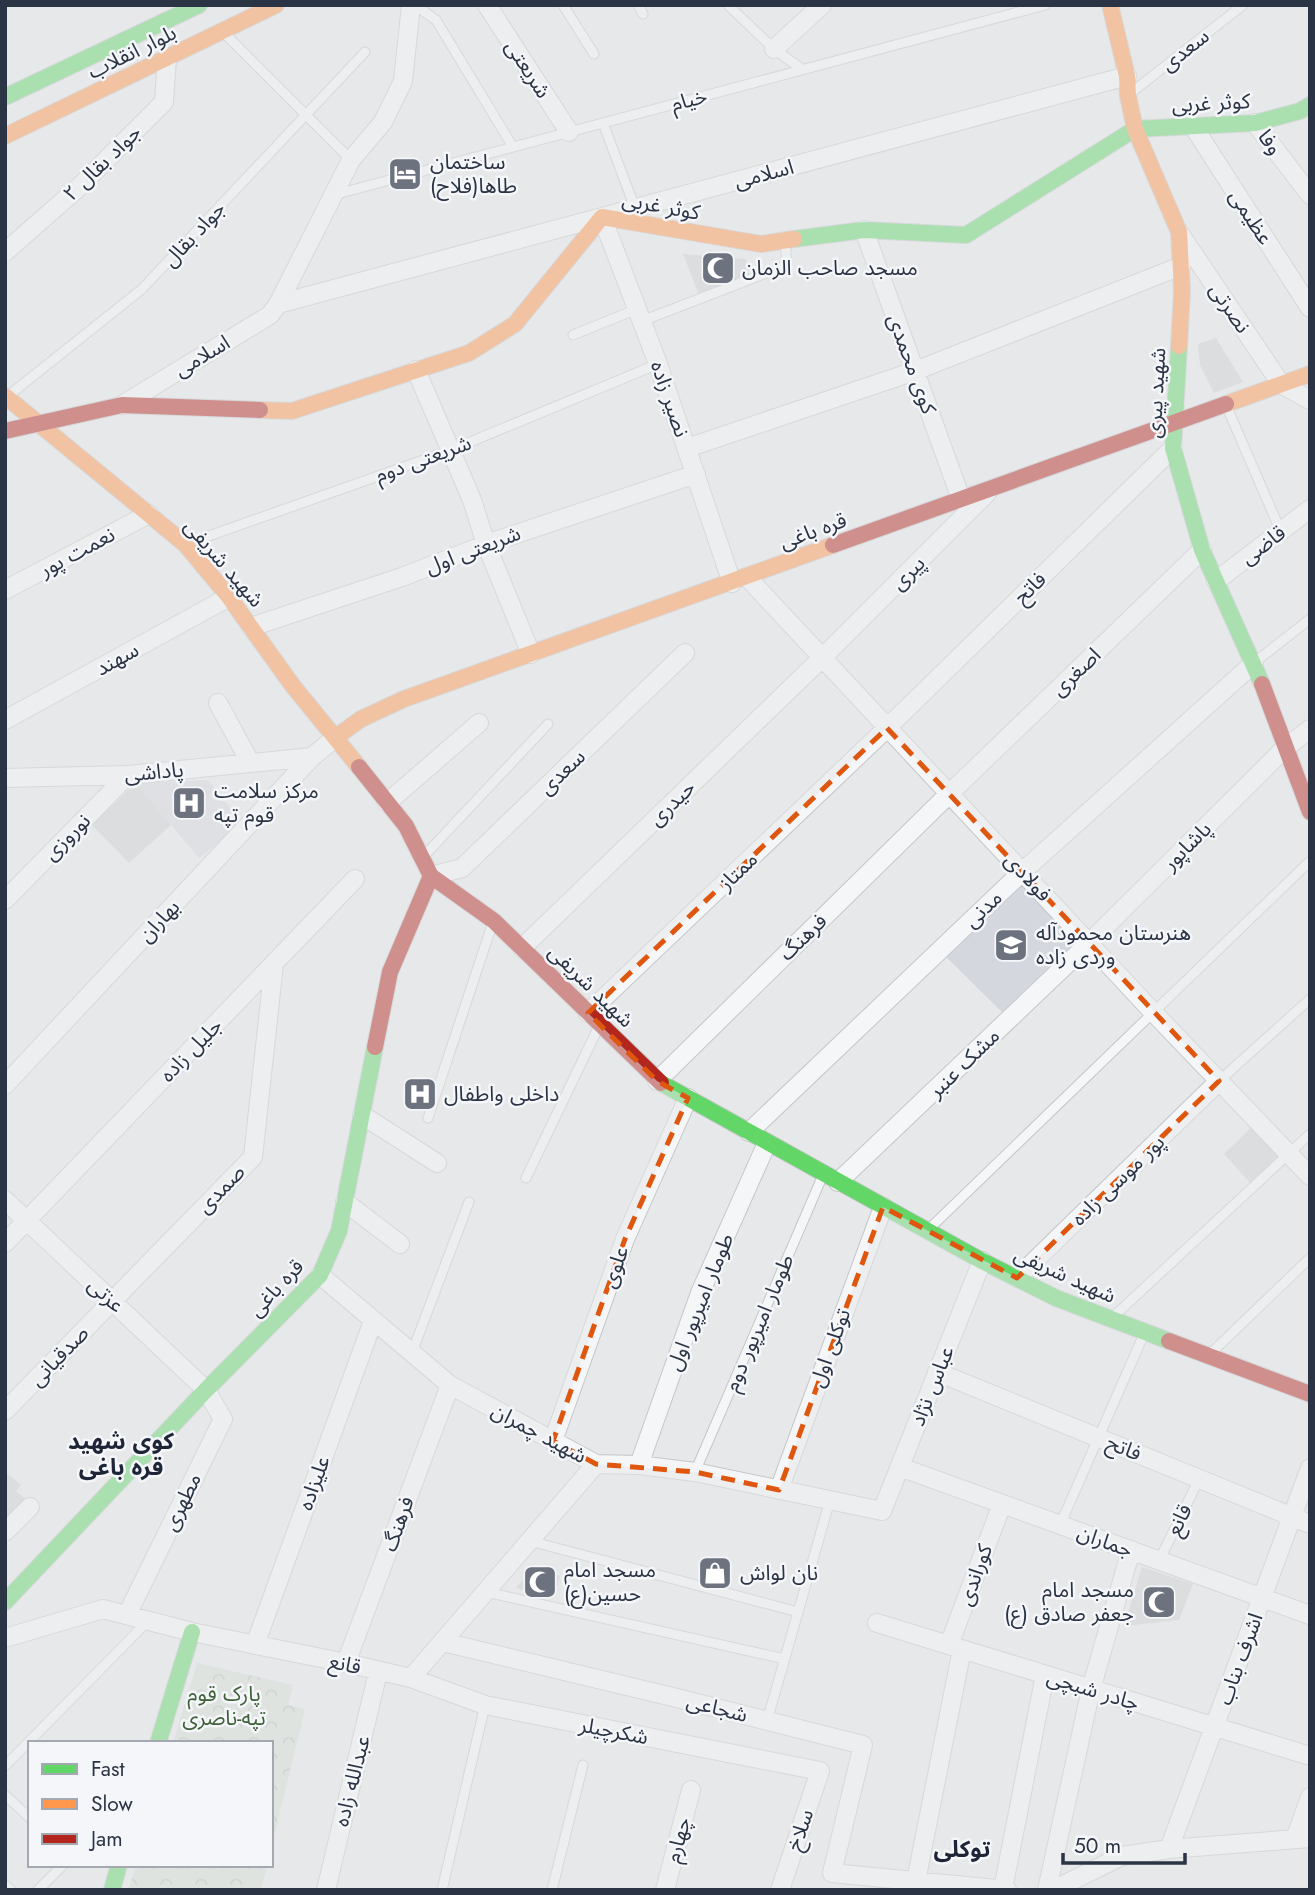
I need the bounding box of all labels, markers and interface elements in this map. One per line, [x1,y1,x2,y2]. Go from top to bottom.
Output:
street label: بلوار انقلاب [83,18,181,86]
street label: سعدی [1154,21,1216,79]
street label: شریعتی [498,34,558,104]
street label: خیام [667,81,711,120]
street label: کوثر غربی [1171,86,1251,120]
street label: جواد بقال ۲ [56,118,148,208]
street label: وفا [1251,123,1289,161]
place label: ساختمان طاها(فلاح) [430,147,517,201]
street label: اسلامی [731,152,797,196]
hotel icon: ساختمان طاها(فلاح) [386,155,424,193]
street label: عظیمی [1222,183,1280,251]
street label: کوثر غربی [620,184,703,228]
street label: جواد بقال [156,194,232,274]
mosque icon: مسجد صاحب الزمان [699,249,737,287]
place label: مسجد صاحب الزمان [742,253,918,283]
street label: نصرتی [1202,277,1258,339]
street label: کوی محمدی [880,310,944,419]
street label: اسلامی [168,328,236,384]
street label: شهید پیری [1139,347,1173,439]
street label: نصیر زاده [643,357,697,441]
street label: شریعتی دوم [371,428,476,491]
street label: قره باغی [775,505,851,557]
street label: شهید شریفى [177,512,271,614]
street label: شریعتی اول [421,518,525,582]
street label: قاضی [1234,518,1292,572]
street label: نعمت پور [33,520,120,585]
street label: پیری [884,549,932,597]
street label: فاتح [1007,565,1053,611]
street label: سهند [90,635,144,683]
street label: اصغری [1044,641,1108,703]
street label: سعدی [532,742,592,802]
street label: پاداشی [123,754,185,790]
street label: حیدری [642,773,702,833]
place label: مرکز سلامت قوم تپه [214,776,319,831]
hospital icon: مرکز سلامت قوم تپه [170,784,208,822]
street label: نوروزی [36,806,98,868]
street label: پاشاپور [1155,815,1218,878]
street label: ممتاز [711,845,765,898]
street label: فولادی [997,846,1059,908]
street label: مدنی [957,883,1009,935]
street label: بهاران [131,893,187,949]
street label: فرهنگ [772,907,834,967]
place label: هنرستان محمودآله وردی زاده [1036,918,1191,972]
school or university icon: هنرستان محمودآله وردی زاده [992,926,1030,964]
street label: شهید شریفى [541,937,641,1035]
street label: جلیل زاده [153,1011,229,1089]
street label: مشک عنبر [921,1021,1006,1105]
hospital icon: داخلی واطفال [401,1075,439,1113]
place label: داخلی واطفال [444,1079,559,1109]
street label: پور موسی زاده [1064,1128,1172,1232]
street label: صمدی [190,1158,252,1220]
street label: طومار امیرپور اول [659,1229,741,1375]
street label: شهید شریفى [1009,1239,1121,1311]
street label: علوی [594,1242,636,1292]
street label: طومار امیرپور دوم [717,1250,802,1397]
street label: قره باغی [241,1252,311,1324]
street label: عزتی [81,1270,131,1320]
street label: توکلی اول [802,1304,858,1392]
street label: صدقیانی [22,1319,96,1393]
street label: عباس نژاد [902,1341,962,1431]
street label: شهید چمران [486,1395,592,1471]
district label: کوی شهید قره باغی [68,1424,174,1484]
street label: فاتح [1102,1427,1146,1469]
street label: علیزاده [290,1452,338,1514]
street label: مطهری [155,1468,209,1536]
street label: فرهنگ [374,1492,422,1556]
street label: قانع [1158,1499,1200,1541]
street label: جماران [1073,1517,1137,1565]
street label: کوراندی [950,1540,1000,1610]
shop icon: نان لواش [696,1554,734,1592]
place label: مسجد امام حسین(ع) [564,1555,656,1609]
place label: نان لواش [740,1558,818,1588]
mosque icon: مسجد امام حسین(ع) [521,1563,559,1601]
place label: مسجد امام جعفر صادق (ع) [1004,1575,1134,1629]
mosque icon: مسجد امام جعفر صادق (ع) [1140,1583,1178,1621]
street label: اشرف بناب [1210,1609,1270,1709]
street label: قانع [326,1646,364,1682]
street label: چادر شبچی [1043,1662,1143,1718]
park label: پارک قوم تپه-ناصری [182,1679,266,1733]
street label: شجاعی [683,1686,751,1730]
street label: شکرچیلر [576,1709,651,1752]
street label: عبدالله زاده [326,1732,378,1830]
legend [28,1741,273,1867]
text: Fast [91,1754,124,1784]
text: Slow [91,1789,133,1819]
street label: سلاخ [779,1805,821,1855]
street label: چهارم [658,1814,699,1866]
scale bar [1063,1822,1186,1866]
text: Jam [88,1824,123,1854]
text: 50 m [1074,1831,1121,1861]
district label: توکلی [933,1832,991,1866]

